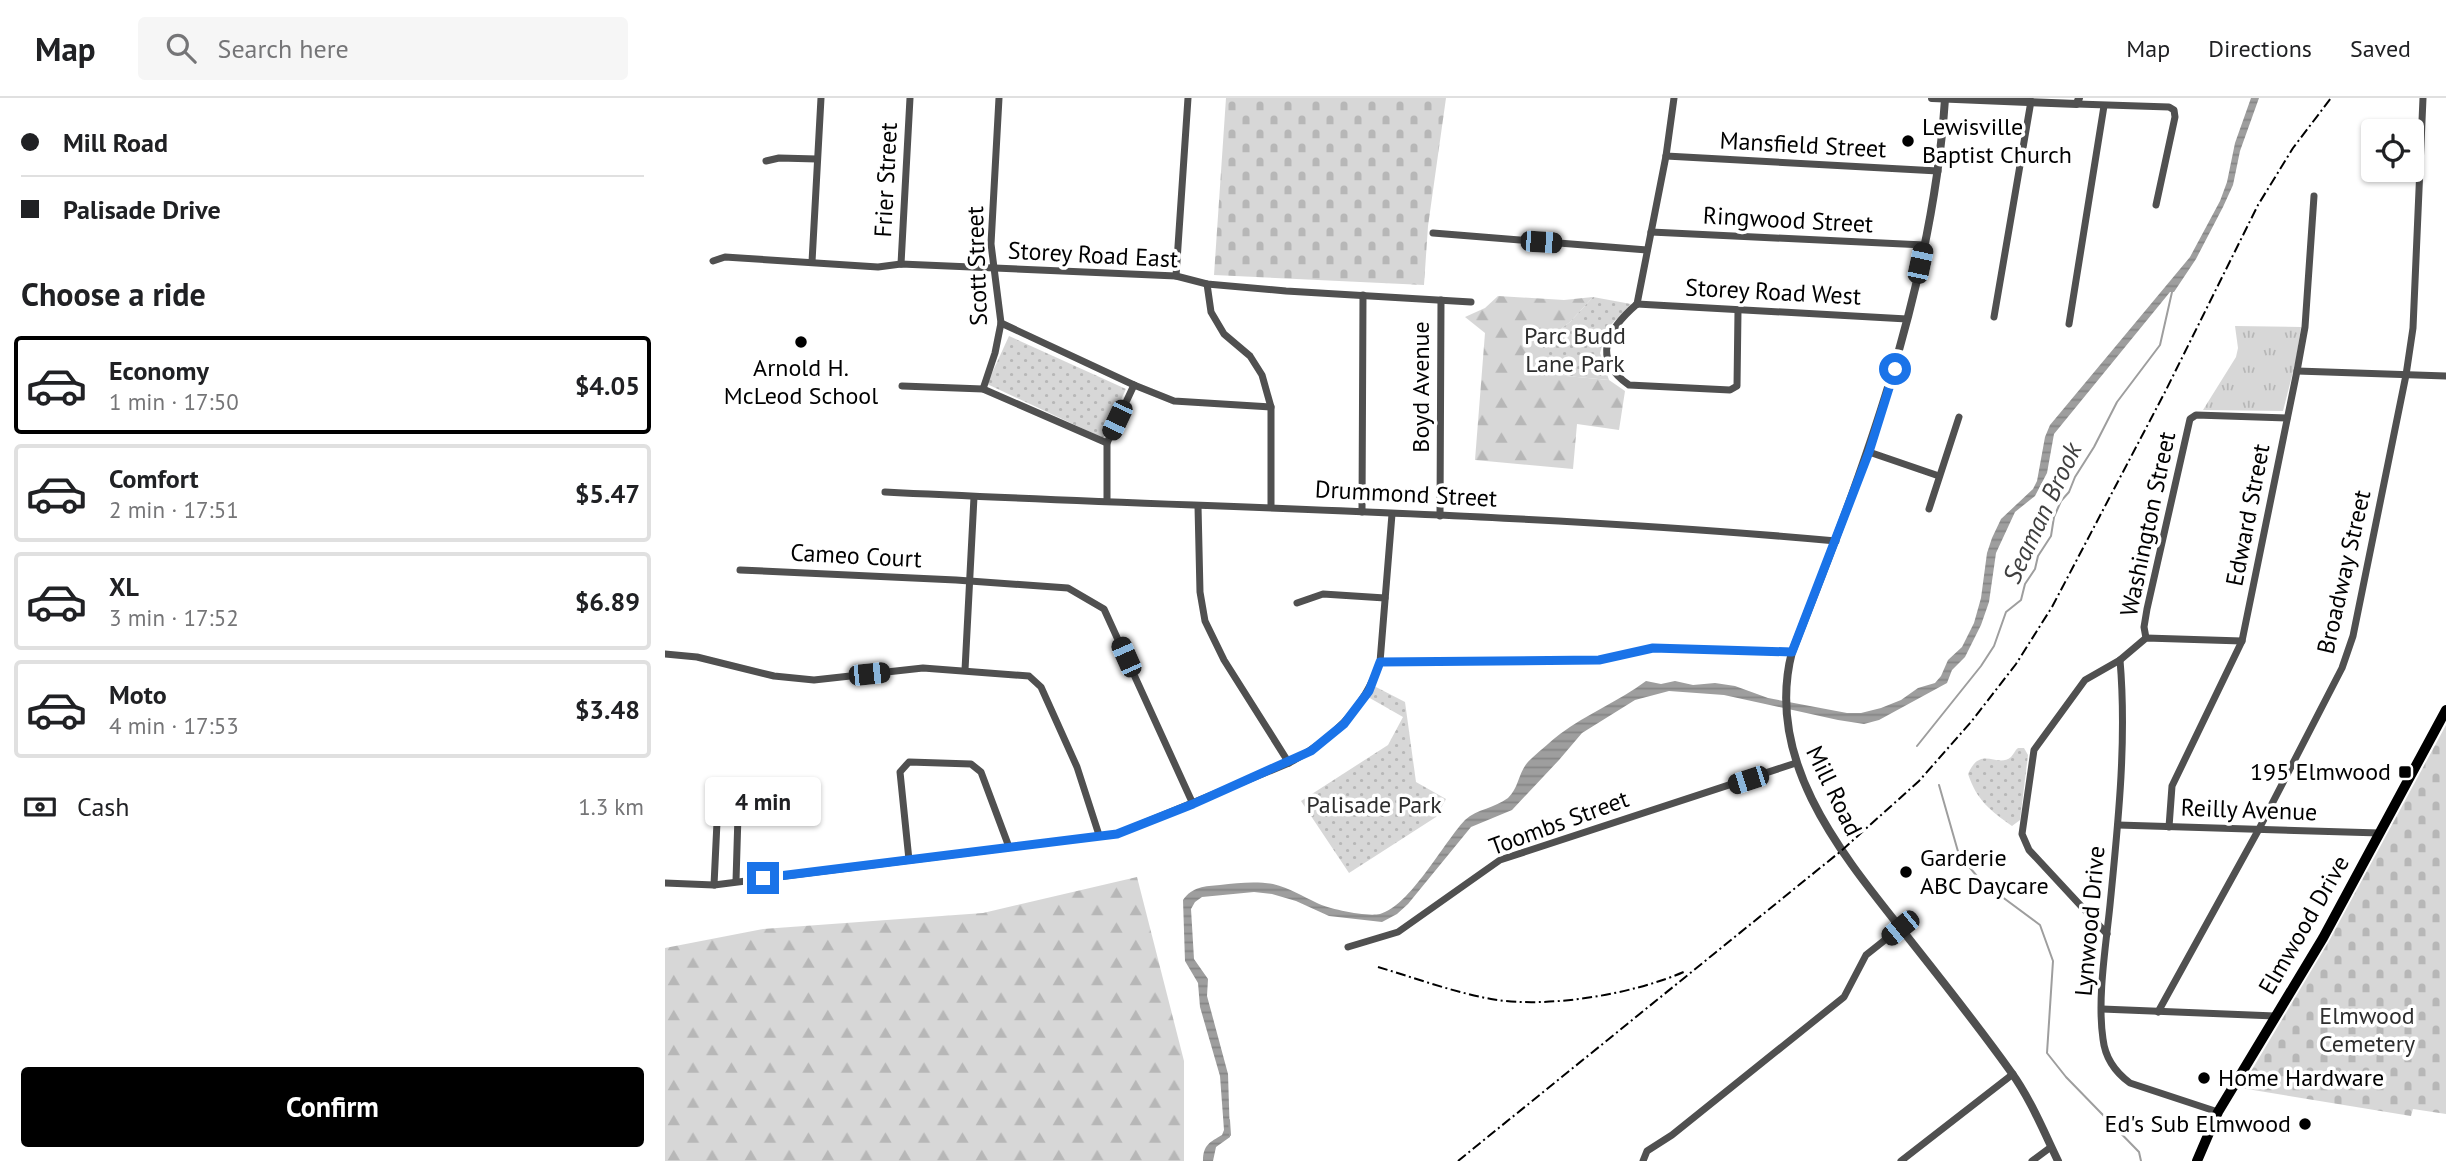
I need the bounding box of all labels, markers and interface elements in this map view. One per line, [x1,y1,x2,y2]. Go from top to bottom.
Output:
search box [138,17,628,80]
text: Map [35,27,96,70]
icon: search [162,29,200,67]
text: Search here [218,32,349,65]
text: Map [2126,33,2170,64]
text: Directions [2208,33,2312,64]
text: Saved [2350,33,2411,64]
place label: Lewisville Baptist Church [1922,111,2072,170]
map controls [2361,119,2424,182]
button: locate [2361,119,2424,182]
street label: Frier Street [867,122,904,238]
street label: Mansfield Street [1719,125,1887,164]
text: Mill Road [63,126,168,159]
marker: Lewisville Baptist Church [1900,133,1916,149]
text: Palisade Drive [63,193,221,226]
street label: Ringwood Street [1702,200,1874,239]
street label: Scott Street [959,206,994,326]
car [1520,230,1563,254]
street label: Storey Road East [1007,235,1179,274]
car [1906,240,1935,286]
street label: Storey Road West [1684,271,1862,312]
text: Choose a ride [21,273,206,315]
park label: Parc Budd Lane Park [1524,320,1626,379]
street label: Boyd Avenue [1405,321,1436,453]
marker: Arnold H. McLeod School [793,334,809,350]
place label: Arnold H. McLeod School [724,352,878,411]
route start [1879,353,1911,385]
icon: car [25,354,88,417]
text: Economy [109,354,209,387]
text: $4.05 [575,369,640,402]
text: 1 min · 17:50 [109,387,239,416]
car [1099,397,1136,443]
street label: Washington Street [2113,429,2182,619]
water label: Seaman Brook [1995,436,2089,588]
street label: Edward Street [2219,441,2276,589]
icon: car [25,462,88,525]
text: Comfort [109,462,199,495]
street label: Drummond Street [1314,473,1498,514]
text: $5.47 [575,477,640,510]
street label: Broadway Street [2310,487,2377,657]
text: 2 min · 17:51 [109,495,239,524]
street label: Cameo Court [790,537,923,574]
icon: car [25,570,88,633]
text: XL [109,570,139,603]
text: $6.89 [575,585,640,618]
text: 3 min · 17:52 [109,603,239,632]
car [1108,634,1145,680]
car [848,661,891,687]
icon: car [25,678,88,741]
text: Moto [109,678,167,711]
text: $3.48 [575,693,640,726]
text: 4 min · 17:53 [109,711,239,740]
street label: Mill Road [1799,741,1870,841]
place label: 195 Elmwood [2250,756,2391,787]
car [1725,764,1772,796]
marker: 195 Elmwood [2397,764,2413,780]
callout: 4 min [705,776,821,826]
street label: Toombs Street [1485,783,1633,862]
text: 4 min [735,787,791,816]
icon: cash [21,788,59,826]
park label: Palisade Park [1306,789,1442,820]
text: Cash [77,790,129,823]
text: 1.3 km [578,792,644,821]
street label: Reilly Avenue [2180,792,2318,827]
place label: Garderie ABC Daycare [1920,842,2049,901]
street label: Lynwood Drive [2067,845,2112,997]
street label: Elmwood Drive [2251,850,2356,1000]
route end [747,862,779,894]
marker: Garderie ABC Daycare [1898,864,1914,880]
car [1878,907,1923,949]
park label: Elmwood Cemetery [2319,1000,2415,1059]
place label: Home Hardware [2218,1062,2384,1093]
button: Confirm [21,1067,644,1147]
marker: Home Hardware [2196,1070,2212,1086]
place label: Ed's Sub Elmwood [2105,1108,2291,1139]
marker: Ed's Sub Elmwood [2297,1116,2313,1132]

